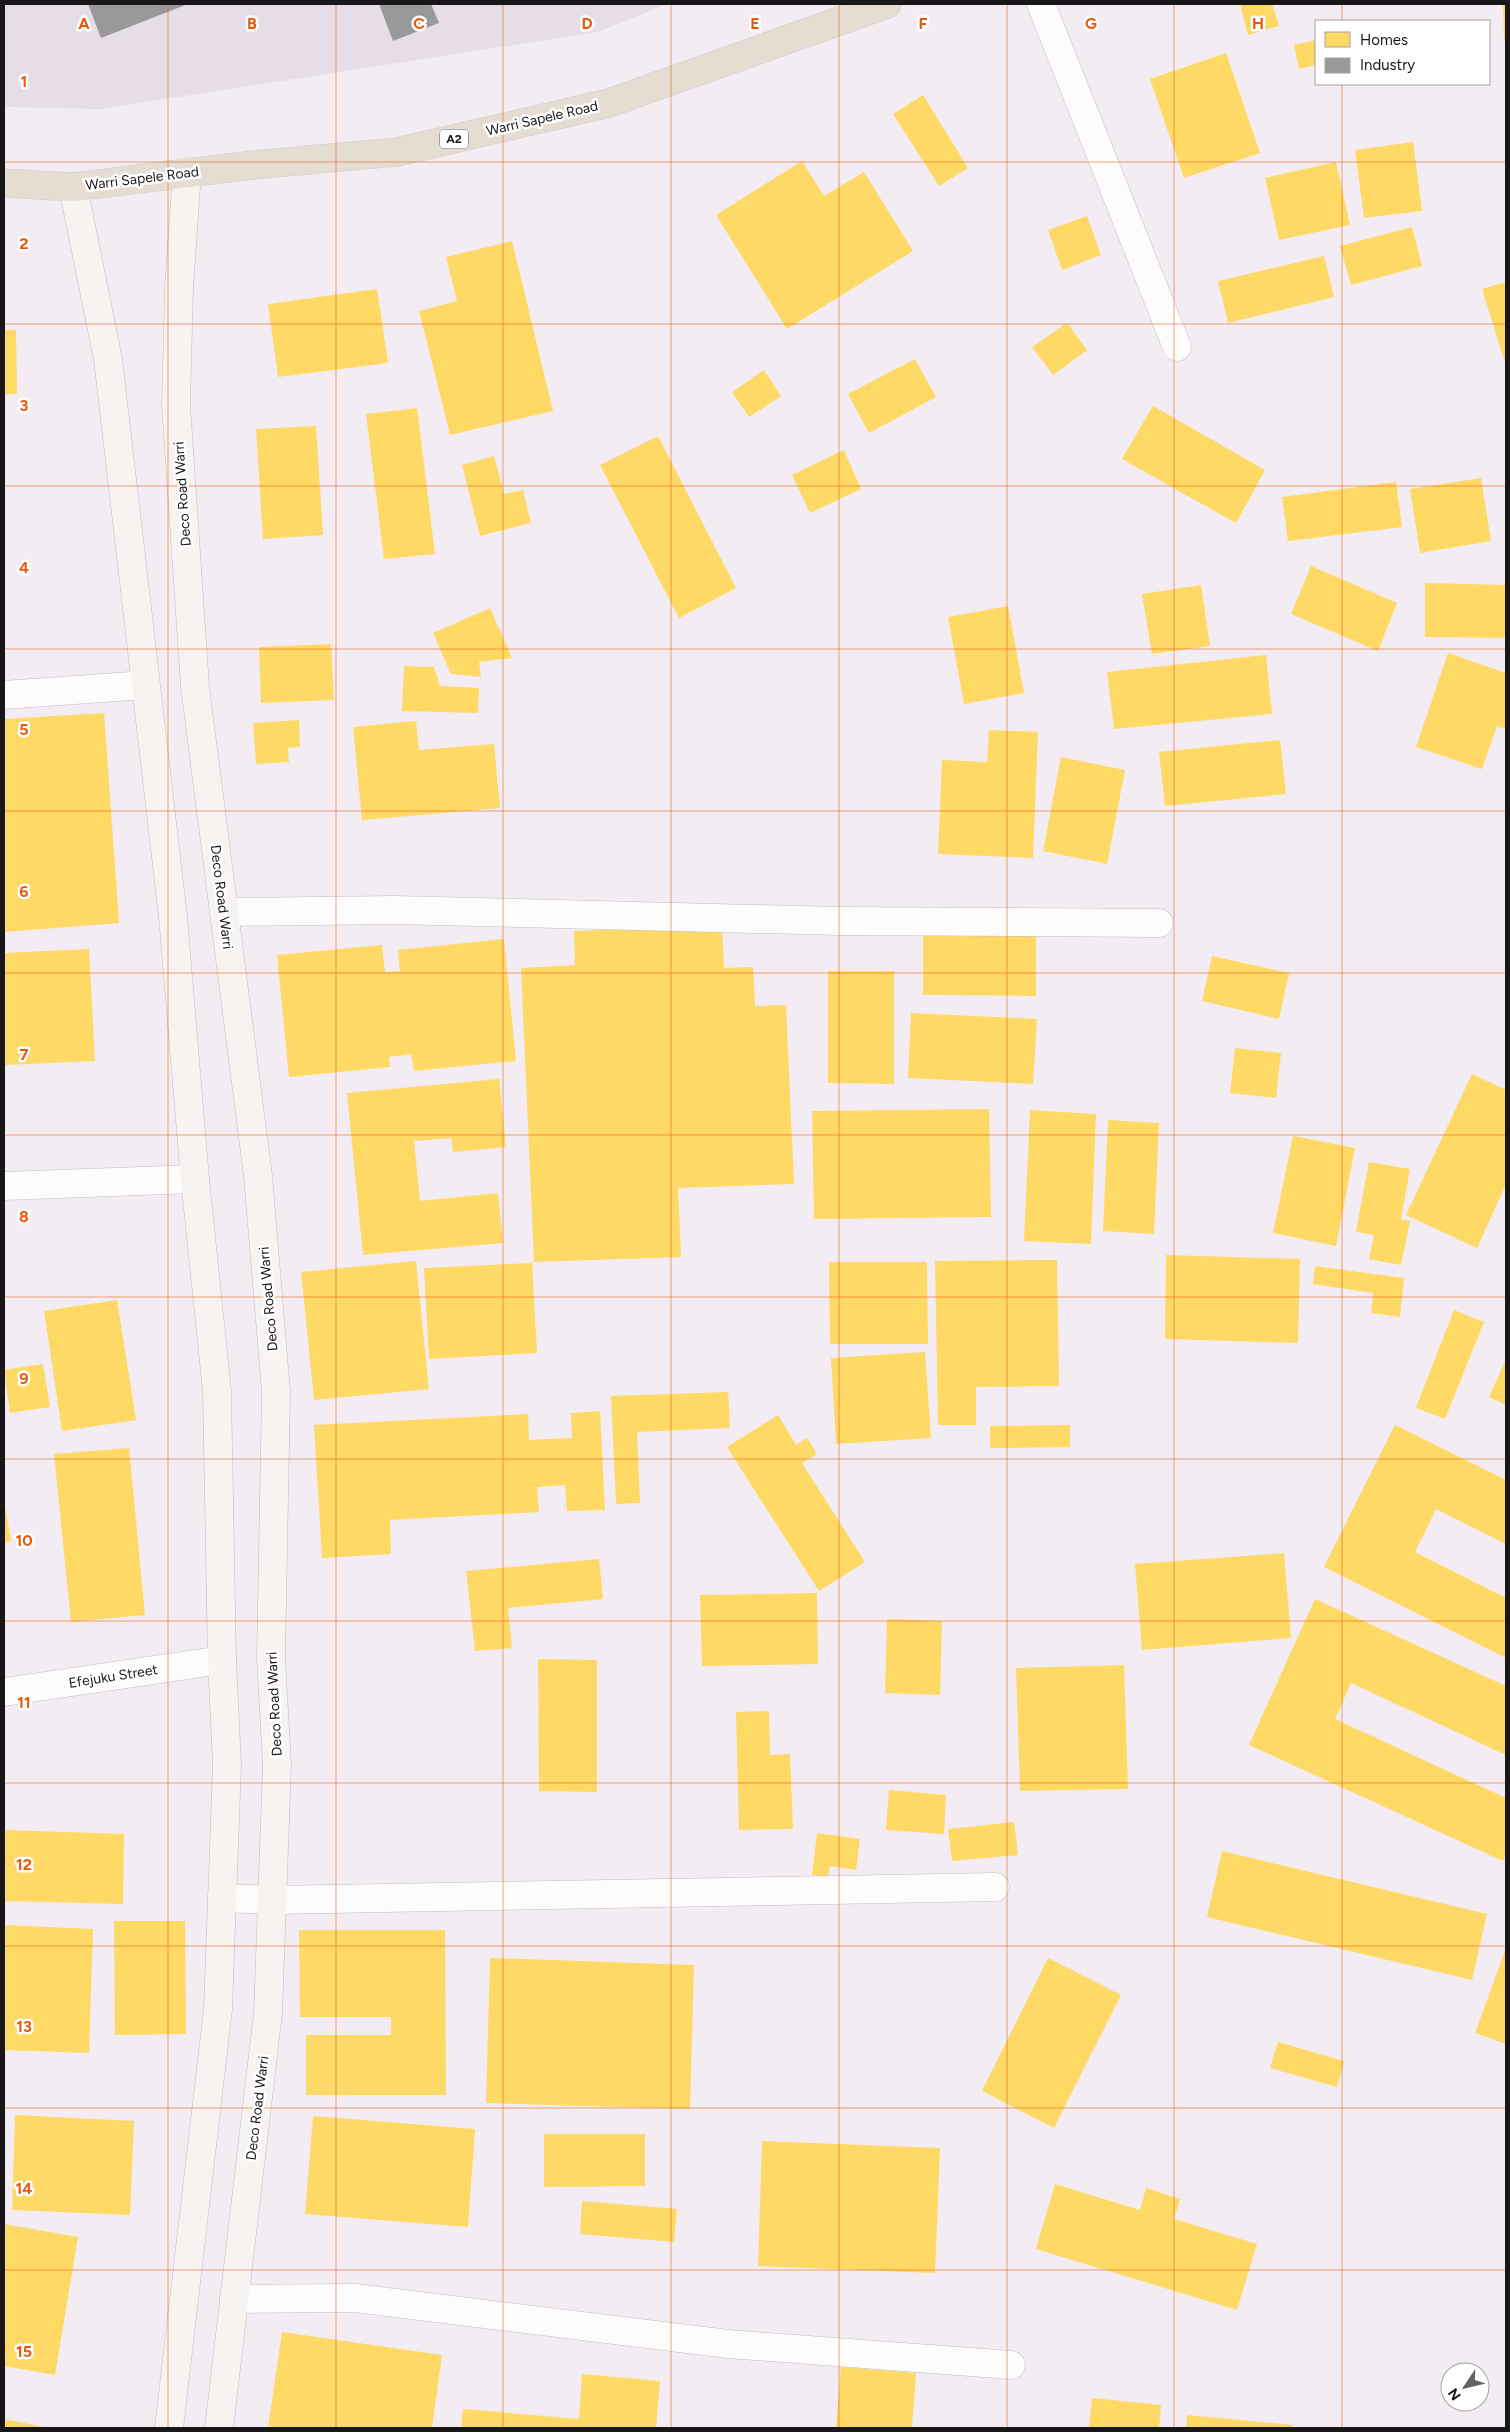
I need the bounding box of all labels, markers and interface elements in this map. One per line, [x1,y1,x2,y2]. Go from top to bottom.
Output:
text: A [78,14,90,33]
text: B [247,14,257,33]
text: C [413,14,425,33]
text: D [581,14,593,33]
text: E [750,14,760,33]
text: F [919,14,928,33]
text: G [1085,14,1097,33]
text: H [1252,14,1264,33]
legend [1315,20,1490,85]
text: Homes [1360,31,1408,49]
text: Industry [1360,56,1415,74]
text: 1 [21,72,27,91]
street label: Warri Sapele Road [485,97,600,140]
road number: A2 [440,130,468,148]
street label: Warri Sapele Road [84,163,200,194]
text: 2 [19,234,29,253]
text: 3 [20,396,29,415]
street label: Deco Road Warri [170,441,195,547]
text: 4 [19,558,29,577]
text: 5 [19,720,29,739]
street label: Deco Road Warri [207,844,236,950]
text: 6 [19,882,29,901]
text: 7 [20,1045,29,1064]
text: 8 [19,1207,29,1226]
street label: Deco Road Warri [255,1246,282,1352]
text: 9 [19,1369,29,1388]
text: 10 [15,1531,33,1550]
street label: Deco Road Warri [263,1651,286,1757]
street label: Efejuku Street [67,1661,159,1692]
text: 11 [17,1693,31,1712]
text: 12 [16,1855,32,1874]
text: 13 [16,2017,32,2036]
street label: Deco Road Warri [243,2055,272,2161]
text: 14 [16,2179,32,2198]
text: 15 [16,2342,32,2361]
north arrow [1440,2362,1490,2412]
text: N [1445,2385,1465,2403]

